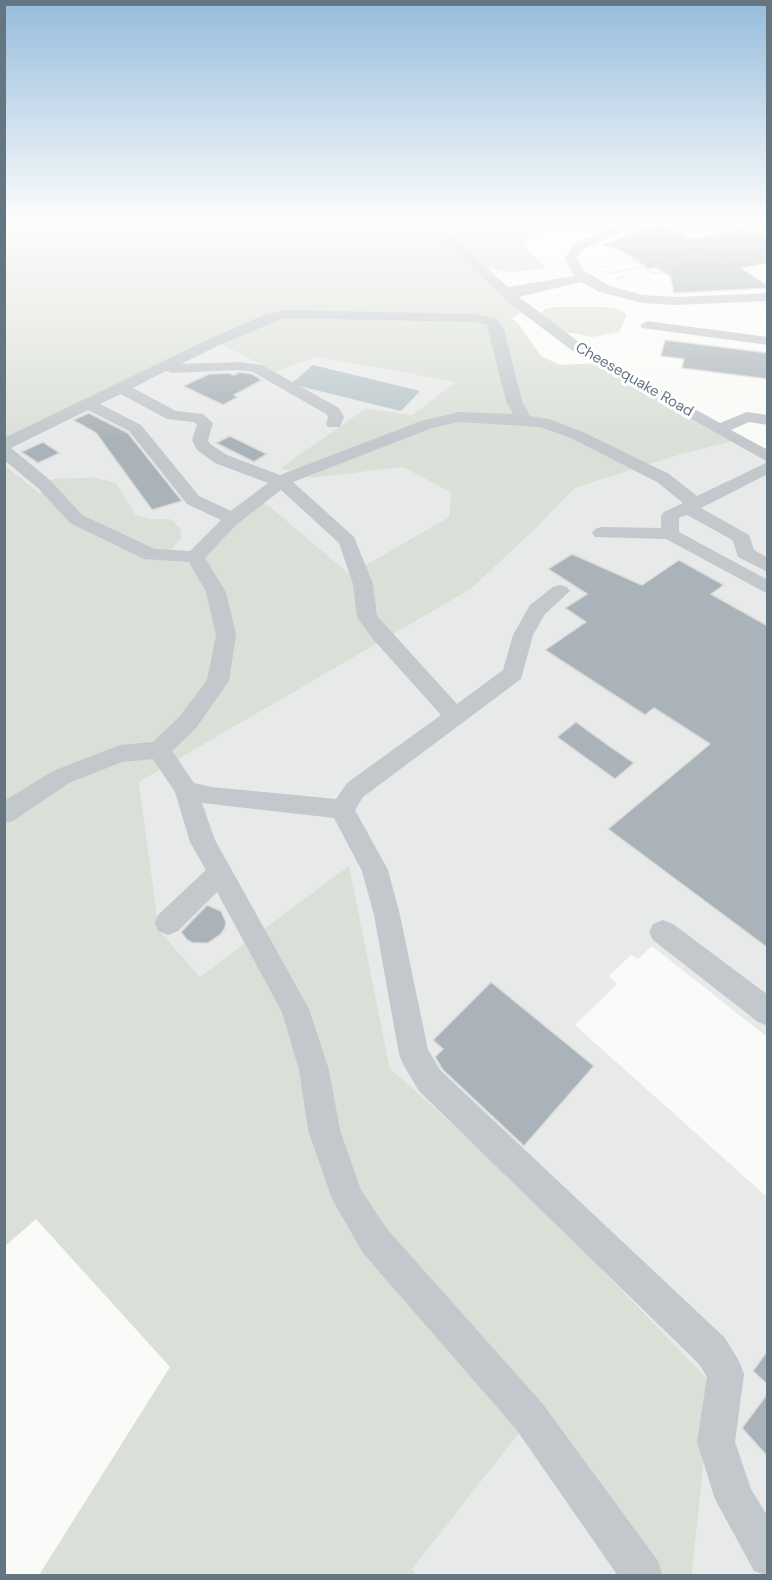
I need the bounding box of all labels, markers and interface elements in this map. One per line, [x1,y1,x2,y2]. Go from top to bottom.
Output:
street label: Cheesequake Road [572,339,696,421]

